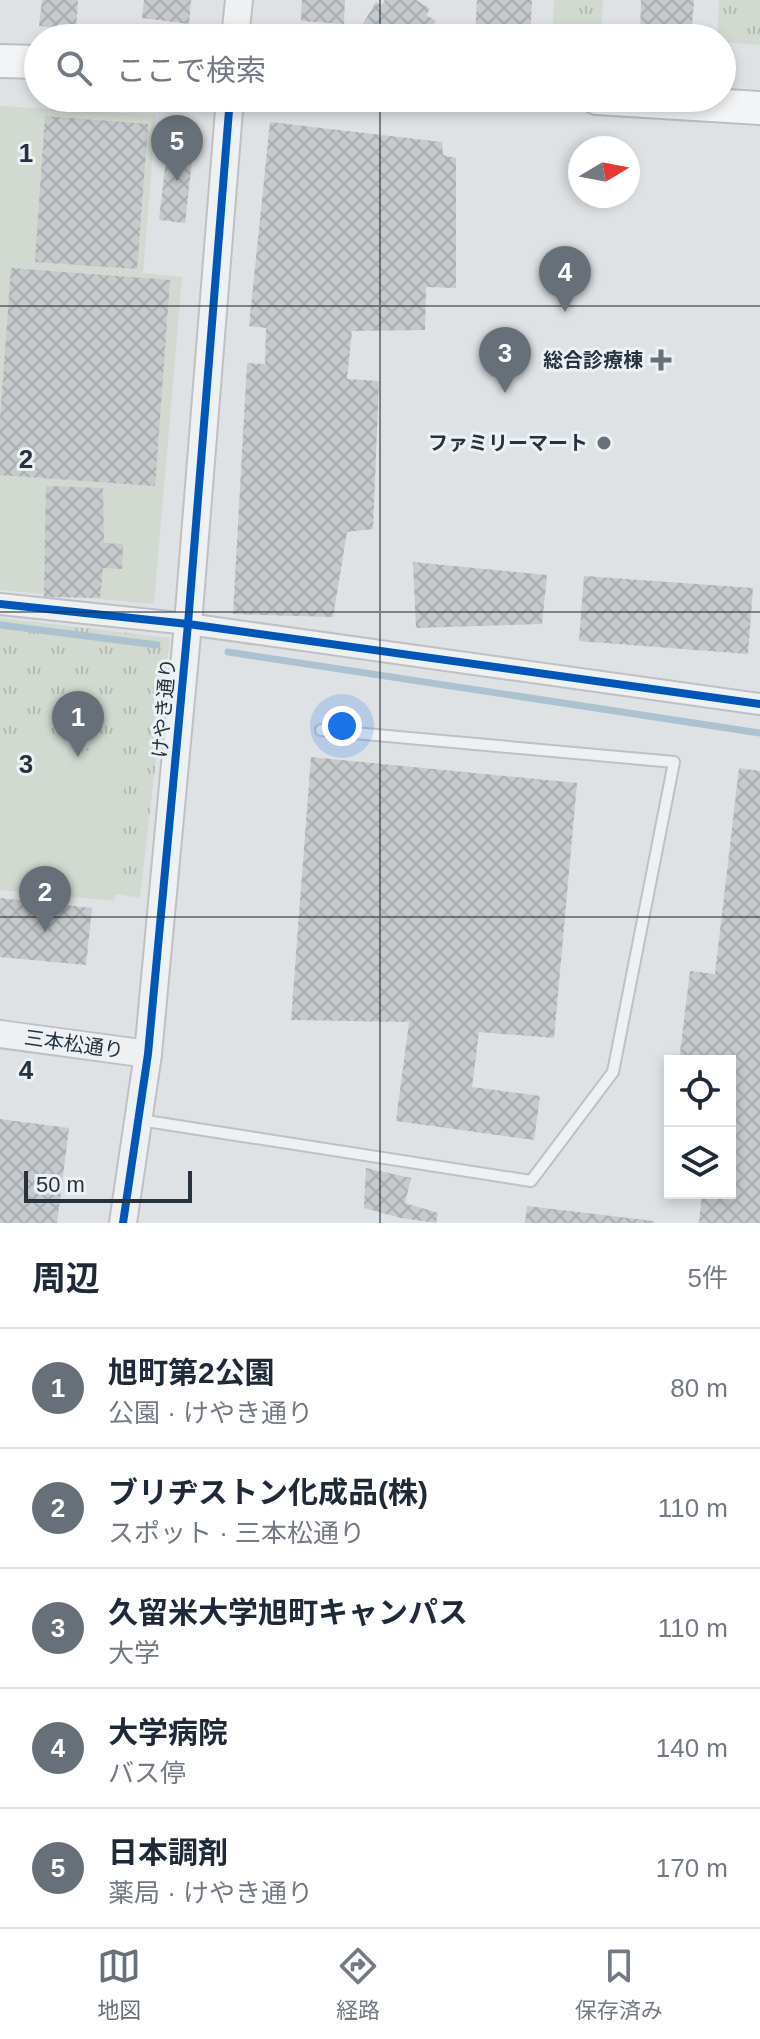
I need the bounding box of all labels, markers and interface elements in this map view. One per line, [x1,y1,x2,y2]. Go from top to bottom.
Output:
search box [24,24,736,112]
icon: search [52,46,96,90]
text: ここで検索 [116,54,266,87]
pin: 5 [151,115,203,181]
north arrow [568,136,640,208]
text: 1 [19,138,33,168]
pin: 4 [539,246,591,312]
pin: 3 [479,327,531,393]
place label: 総合診療棟 [543,349,643,371]
marker: 総合診療棟 [650,349,672,371]
place label: ファミリーマート [428,432,588,454]
marker: ファミリーマート [595,434,613,452]
text: 2 [19,444,33,474]
street label: けやき通り [149,657,179,759]
pin: 1 [52,691,104,757]
your location [322,706,362,746]
text: 3 [19,749,33,779]
pin: 2 [19,866,71,932]
street label: 三本松通り [23,1026,125,1062]
text: 4 [19,1055,34,1085]
map controls [664,1055,736,1199]
button: locate [664,1055,736,1127]
button: layers [664,1127,736,1199]
scale bar [24,1167,192,1203]
text: 50 m [36,1172,85,1197]
text: 周辺 [32,1259,100,1297]
text: 5件 [688,1263,728,1293]
text: 旭町第2公園 [108,1356,275,1389]
text: 1 [51,1373,65,1403]
text: 80 m [670,1373,728,1403]
text: 公園 · けやき通り [108,1398,313,1428]
text: ブリヂストン化成品(株) [108,1476,428,1509]
text: 2 [51,1493,65,1523]
text: 110 m [658,1493,728,1523]
text: スポット · 三本松通り [108,1518,365,1548]
text: 久留米大学旭町キャンパス [108,1596,468,1629]
text: 3 [51,1613,65,1643]
text: 110 m [658,1613,728,1643]
text: 大学 [108,1638,160,1668]
text: 大学病院 [108,1716,228,1749]
text: 4 [51,1733,65,1763]
text: 140 m [656,1733,728,1763]
text: バス停 [108,1758,186,1788]
text: 日本調剤 [108,1836,228,1869]
text: 5 [51,1853,65,1883]
text: 170 m [656,1853,728,1883]
text: 薬局 · けやき通り [108,1878,313,1908]
tab: 地図 [97,1944,141,2024]
tab: 経路 [336,1944,380,2024]
tab: 保存済み [575,1944,663,2024]

